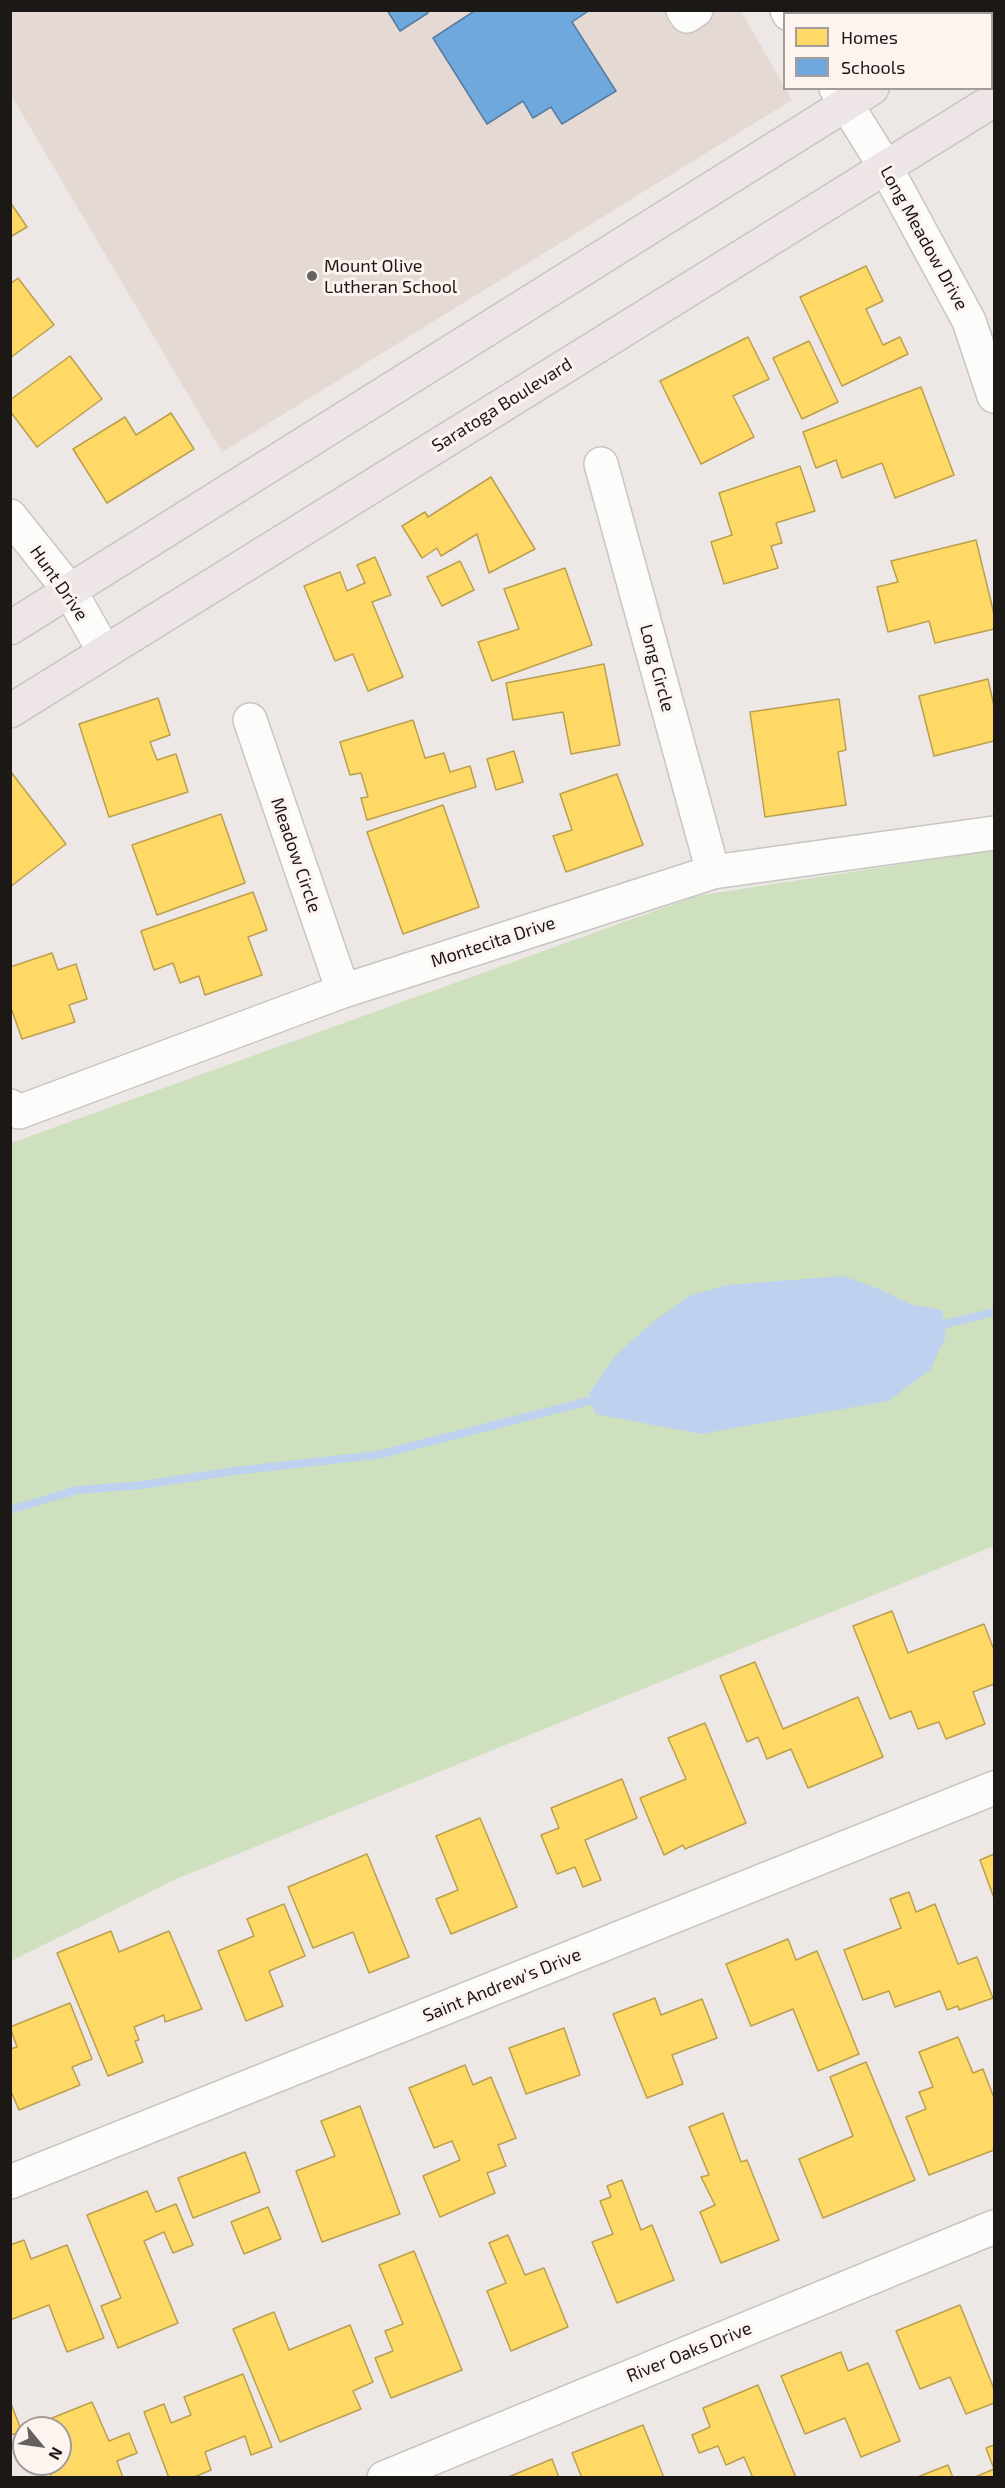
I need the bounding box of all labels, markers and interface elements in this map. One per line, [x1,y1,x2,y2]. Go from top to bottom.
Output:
legend [783,12,993,90]
text: Homes [841,26,898,48]
text: Schools [841,56,905,78]
street label: Long Meadow Drive [875,162,973,314]
place label: Mount Olive Lutheran School [324,255,457,298]
marker: Mount Olive Lutheran School [305,269,319,283]
street label: Saratoga Boulevard [428,353,576,457]
street label: Hunt Drive [25,541,93,625]
street label: Long Circle [635,622,679,714]
street label: Meadow Circle [266,795,326,915]
street label: Montecita Drive [428,912,558,972]
street label: Saint Andrew's Drive [420,1943,584,2027]
street label: River Oaks Drive [623,2317,755,2387]
north arrow [12,2416,72,2476]
text: N [45,2444,68,2464]

